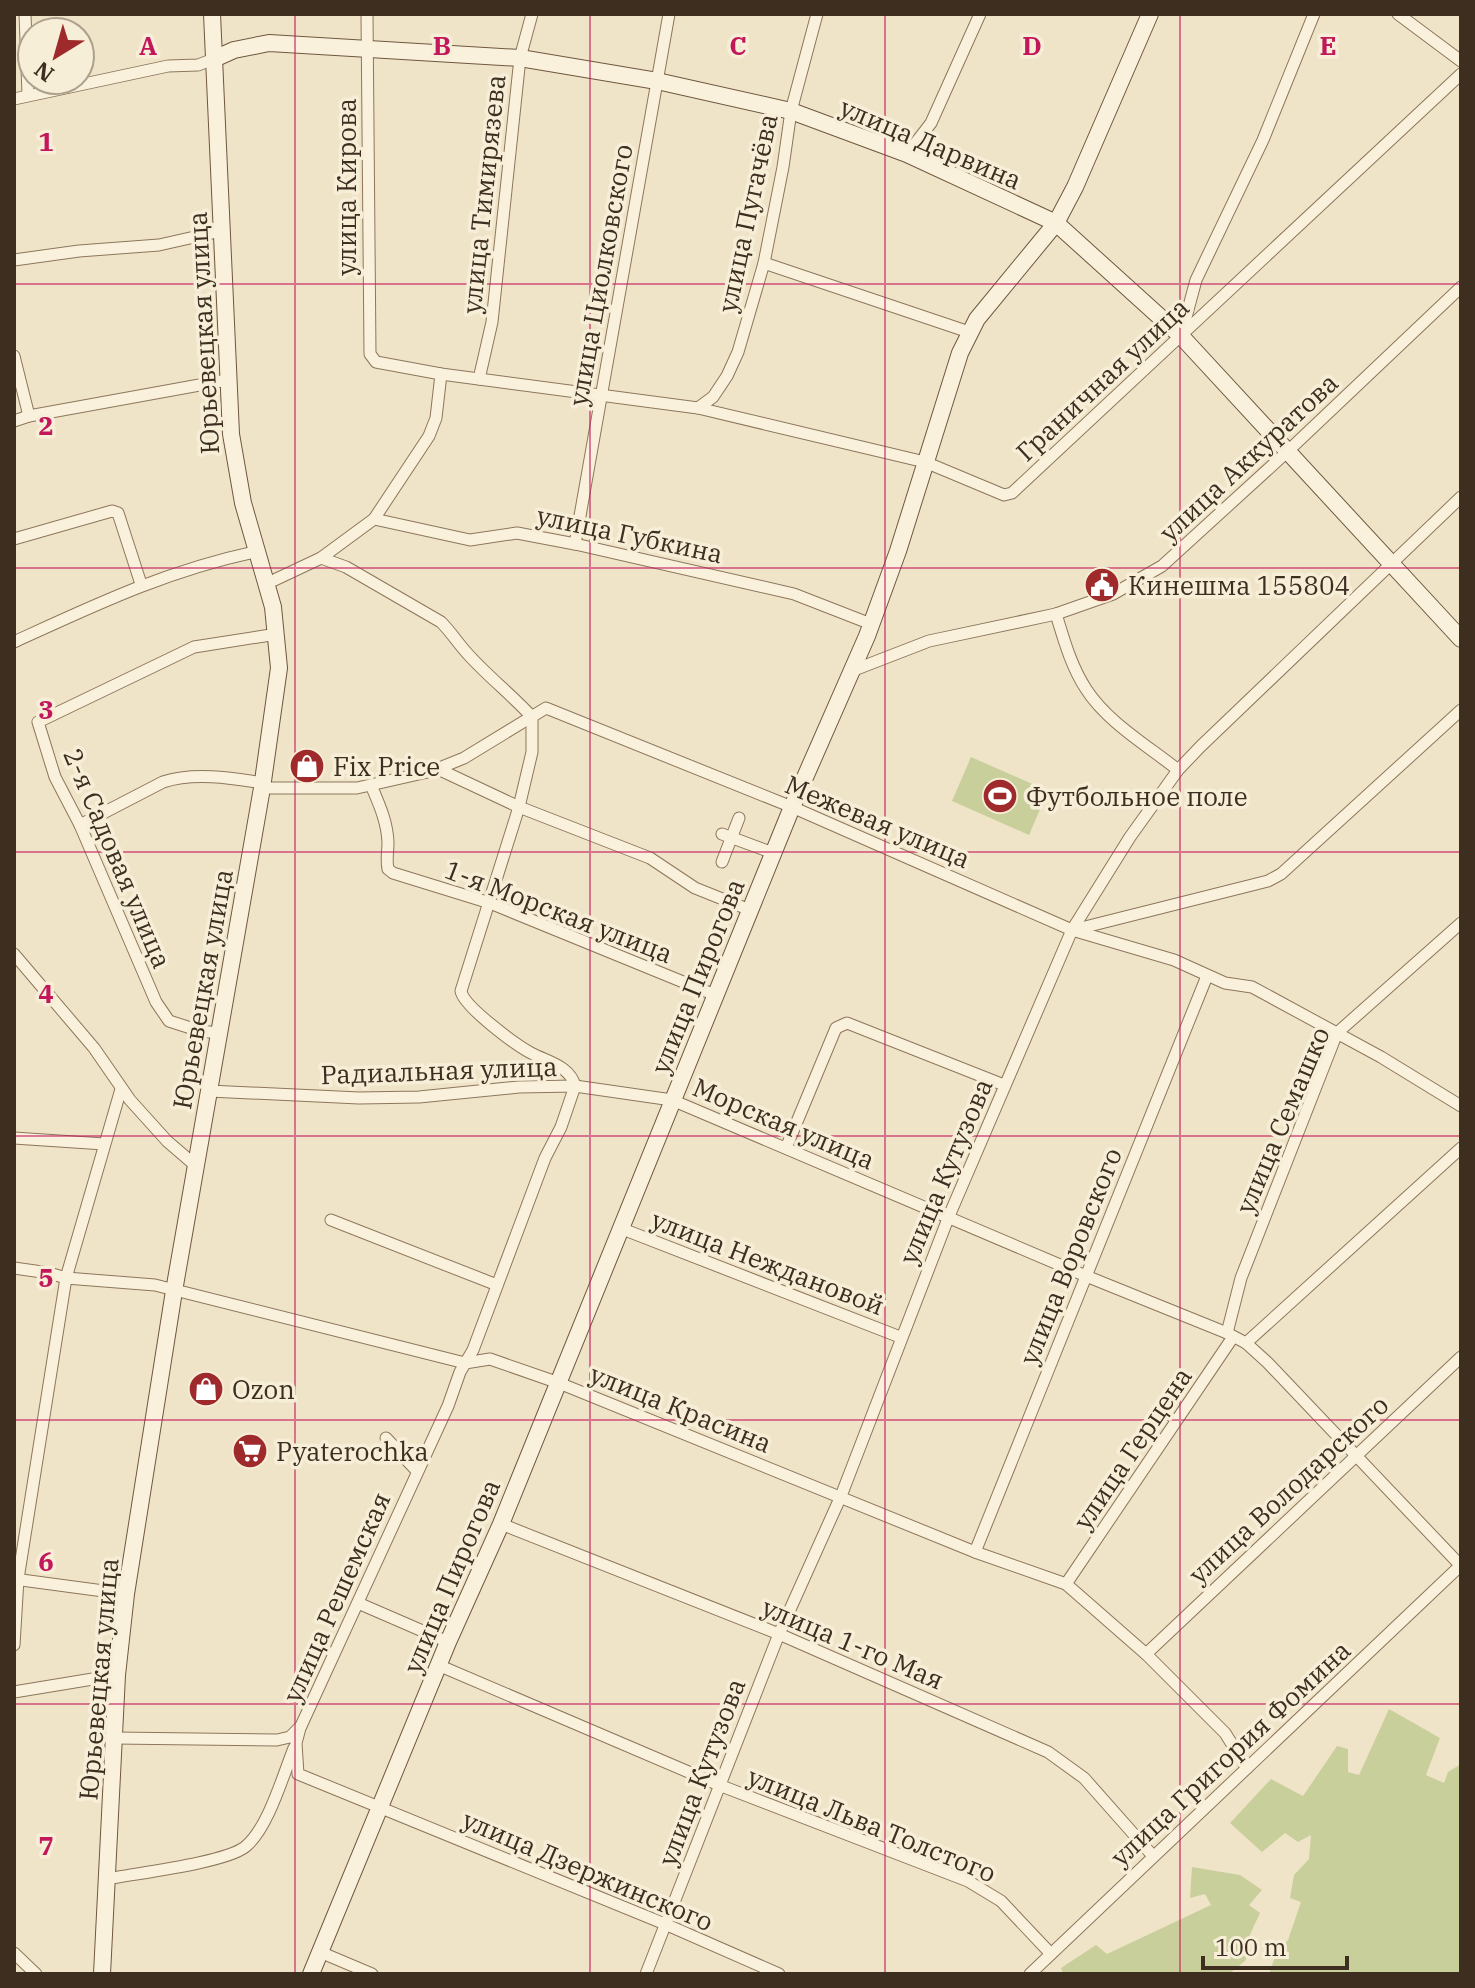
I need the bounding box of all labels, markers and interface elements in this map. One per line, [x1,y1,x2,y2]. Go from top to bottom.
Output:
north arrow [16,16,96,96]
text: A [139,28,157,62]
text: B [433,28,451,62]
text: C [729,28,747,62]
text: D [1022,28,1042,62]
text: E [1319,28,1337,62]
text: N [28,56,59,89]
street label: улица Тимирязева [454,73,512,315]
street label: улица Дарвина [835,89,1027,197]
street label: улица Кирова [329,98,363,276]
street label: улица Пугачёва [709,111,785,315]
text: 1 [38,124,54,158]
street label: улица Циолковского [560,141,640,409]
street label: Юрьевецкая улица [180,211,226,455]
street label: Граничная улица [1008,290,1196,468]
street label: улица Аккуратова [1151,365,1345,549]
text: 2 [38,408,54,442]
street label: улица Губкина [534,498,726,570]
public building icon: Кинешма 155804 [1083,566,1121,604]
place label: Кинешма 155804 [1128,568,1350,602]
text: 3 [38,692,54,726]
street label: 2-я Садовая улица [56,743,180,973]
shop icon: Fix Price [288,747,326,785]
place label: Fix Price [333,749,440,783]
street label: Межевая улица [780,767,976,875]
sports icon: Футбольное поле [981,777,1019,815]
place label: Футбольное поле [1026,779,1248,813]
street label: 1-я Морская улица [440,852,678,970]
street label: Юрьевецкая улица [164,866,240,1112]
street label: улица Пирогова [642,873,752,1079]
text: 4 [38,976,54,1010]
street label: улица Семашко [1227,1022,1337,1218]
street label: Радиальная улица [320,1049,558,1091]
street label: Морская улица [688,1069,880,1177]
street label: улица Кутузова [891,1073,999,1269]
street label: улица Воровского [1011,1143,1129,1369]
street label: улица Неждановой [647,1202,889,1322]
text: 5 [38,1260,54,1294]
street label: улица Красина [585,1356,777,1460]
street label: улица Герцена [1065,1360,1199,1536]
shop icon: Ozon [187,1370,225,1408]
place label: Ozon [232,1372,295,1406]
street label: улица Володарского [1181,1387,1395,1591]
supermarket icon: Pyaterochka [231,1432,269,1470]
place label: Pyaterochka [276,1434,429,1468]
street label: улица Пирогова [395,1474,507,1678]
street label: улица Решемская [274,1487,398,1707]
text: 6 [38,1544,54,1578]
street label: Юрьевецкая улица [70,1556,126,1802]
street label: улица 1-го Мая [757,1589,949,1697]
street label: улица Григория Фомина [1103,1633,1357,1873]
street label: улица Кутузова [650,1673,752,1871]
street label: улица Льва Толстого [743,1759,1001,1889]
street label: улица Дзержинского [458,1802,718,1938]
text: 7 [38,1828,54,1862]
scale bar [1203,1920,1347,1970]
text: 100 m [1215,1931,1287,1963]

